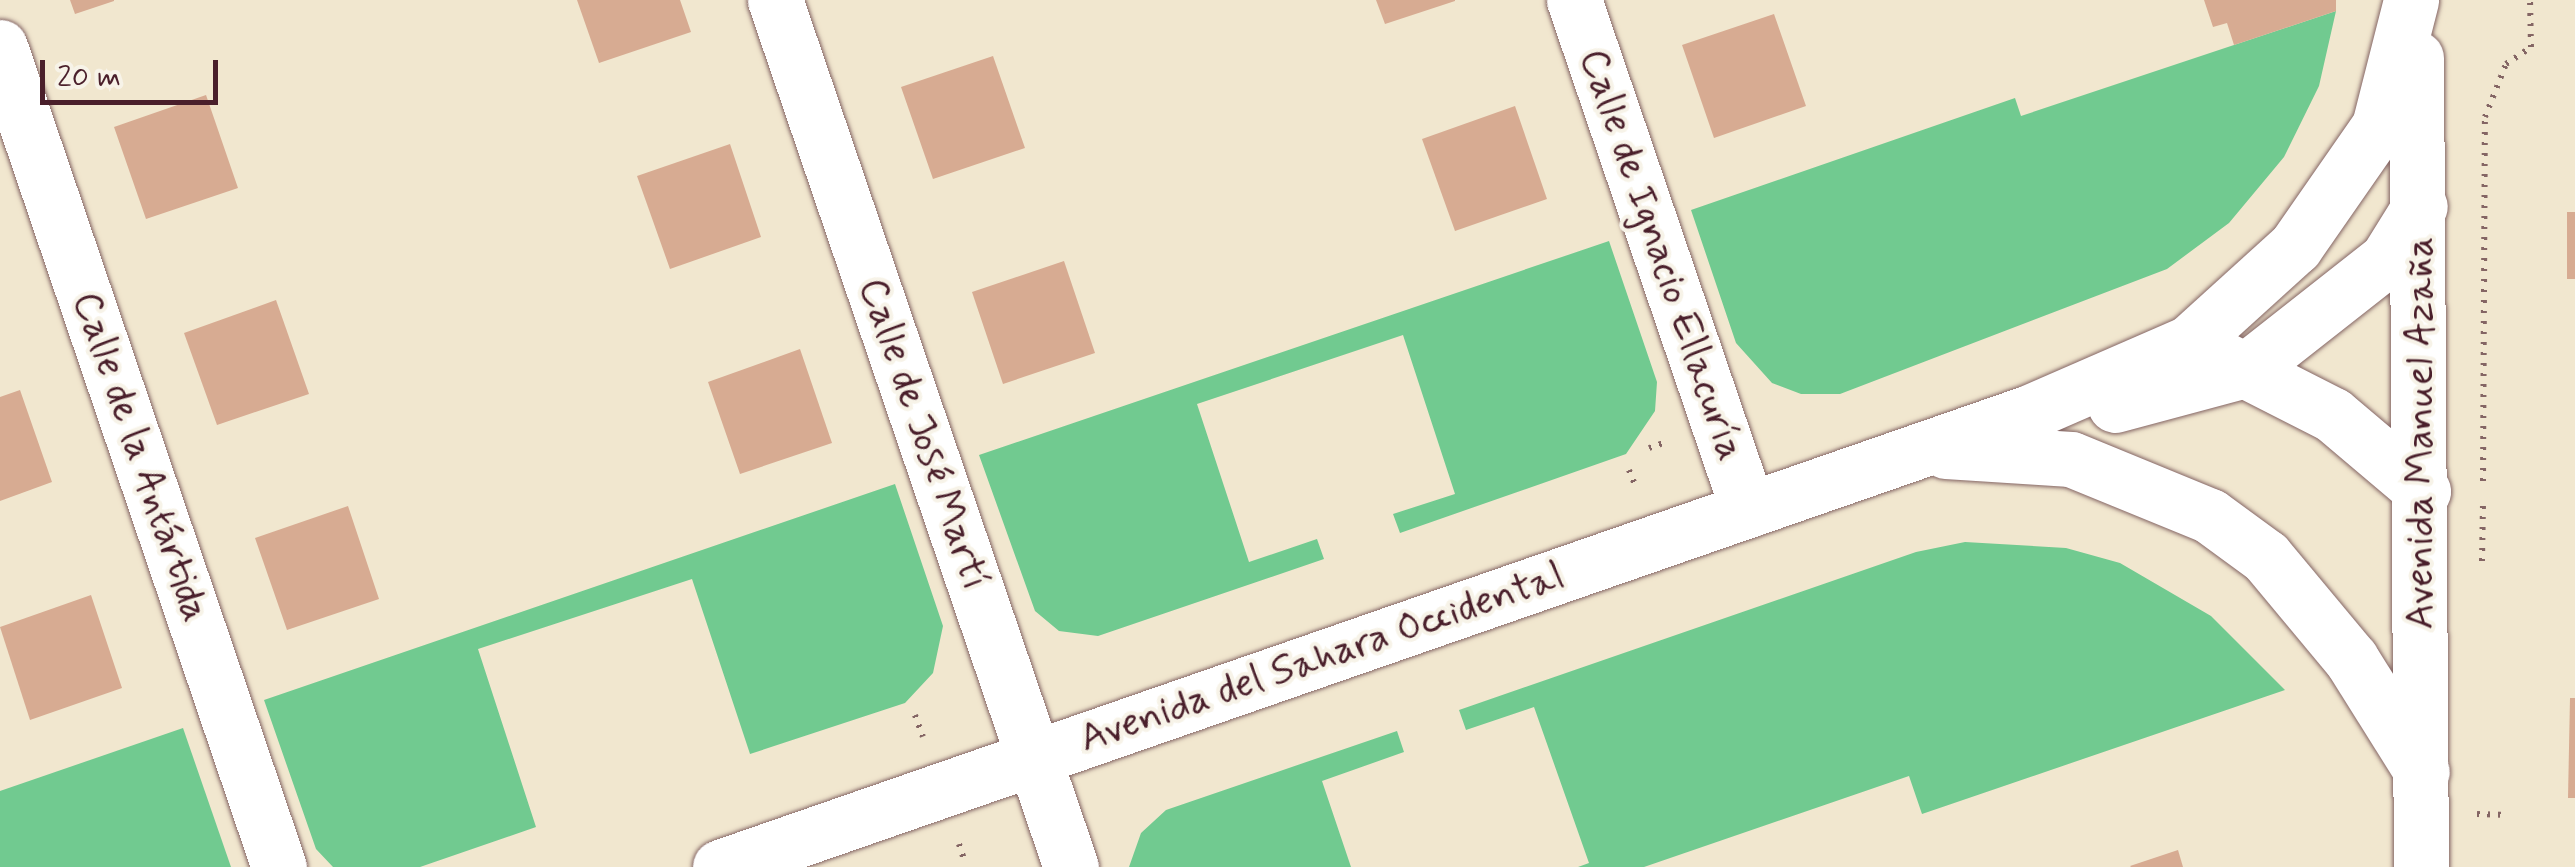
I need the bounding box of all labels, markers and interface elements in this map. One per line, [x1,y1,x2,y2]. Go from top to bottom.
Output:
scale bar [45,40,222,102]
street label: Calle de Ignacio Ellacuría [1569,45,1753,465]
text: 20 m [57,58,121,97]
street label: Avenida Manuel Azaña [2397,242,2445,624]
street label: Calle de José Martí [846,269,1000,599]
street label: Calle de la Antártida [61,285,219,629]
street label: Avenida del Sahara Occidental [1070,551,1574,765]

